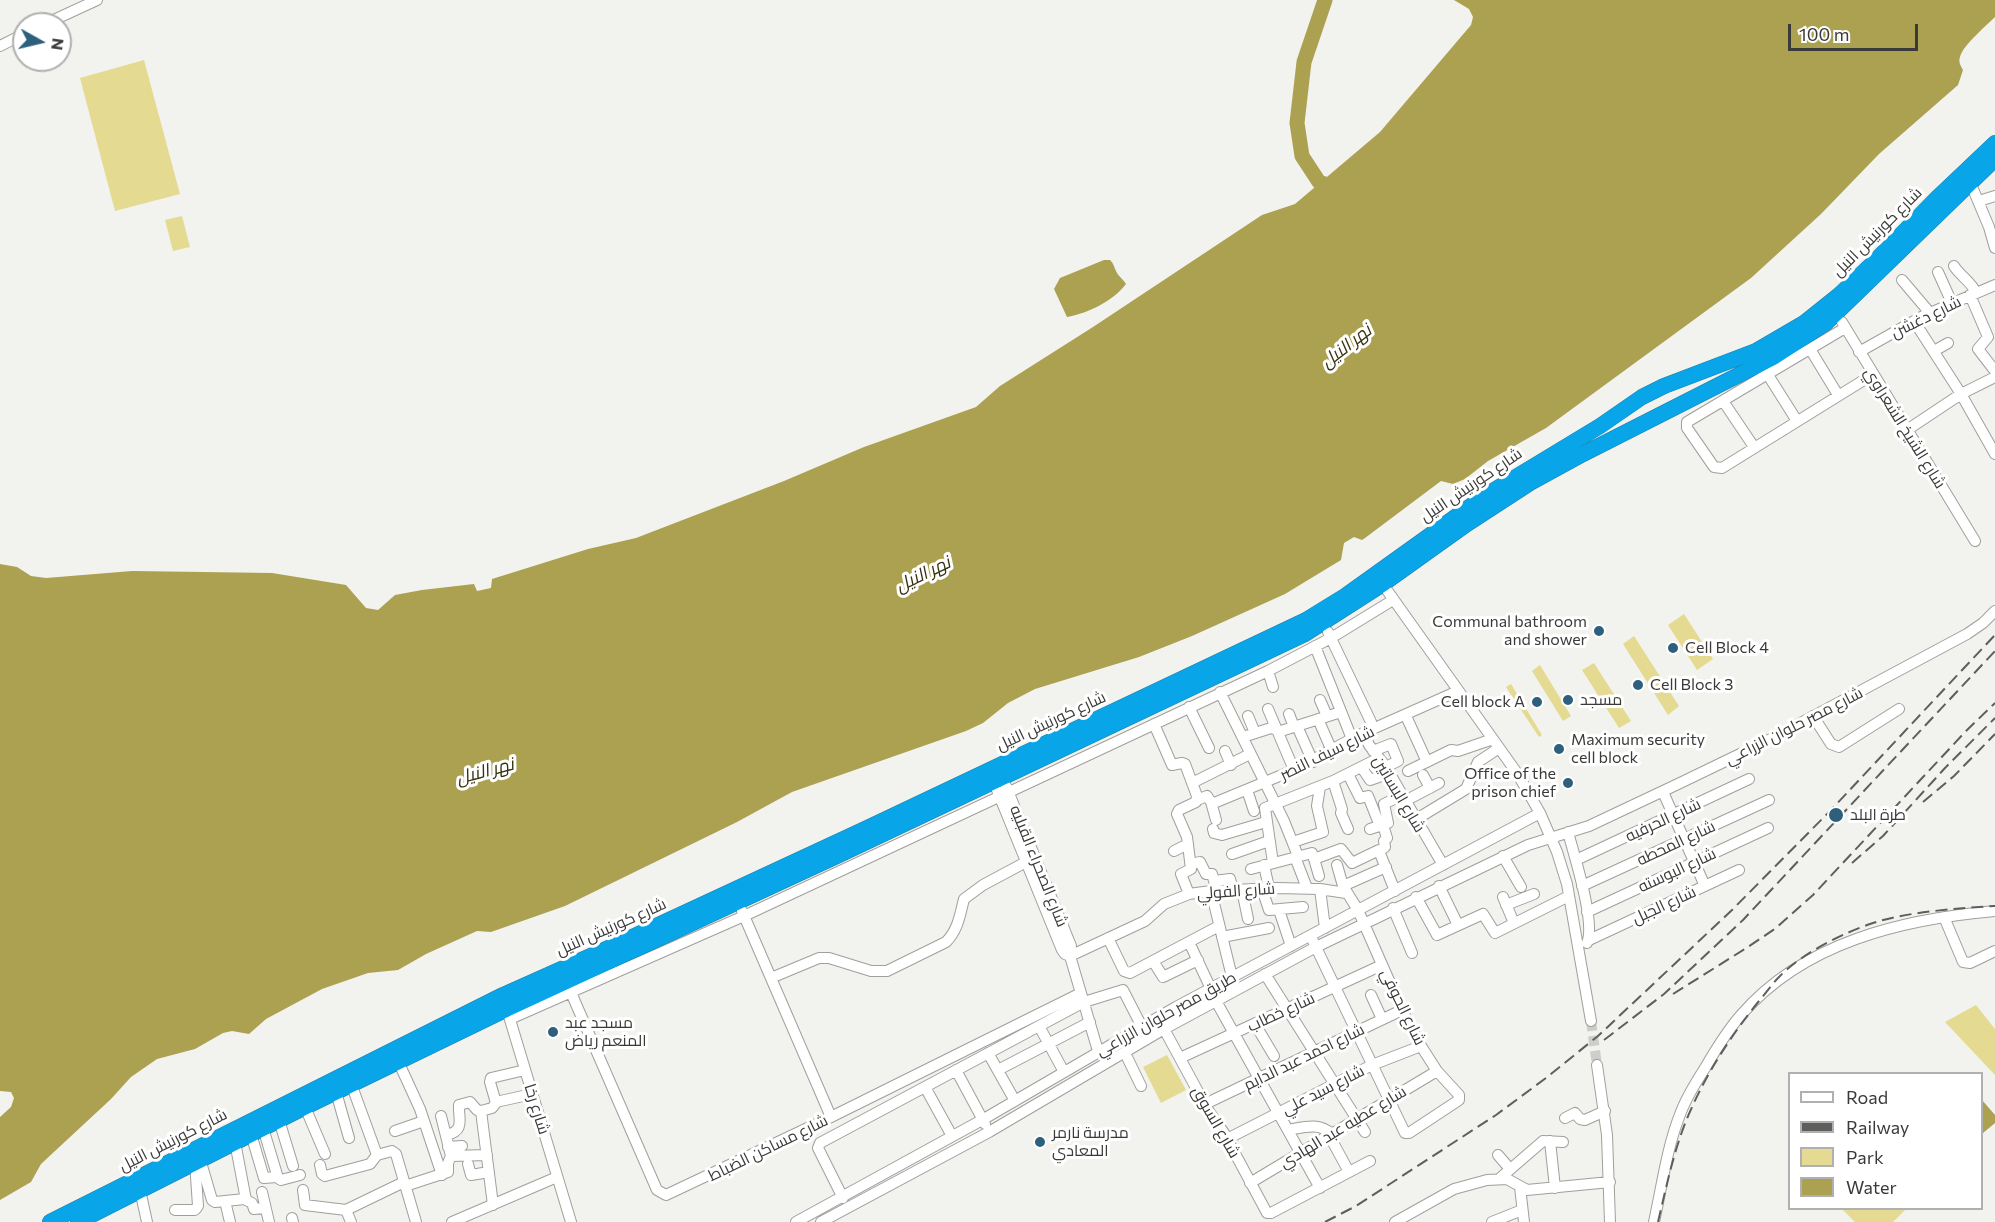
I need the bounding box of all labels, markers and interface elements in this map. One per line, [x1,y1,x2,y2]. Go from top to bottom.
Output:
north arrow [12,12,72,72]
scale bar [1791,12,1922,50]
text: 100 m [1799,23,1849,45]
text: N [48,37,69,52]
street label: شارع كورنيش النيل [1828,183,1926,281]
street label: شارع دغشن [1888,292,1964,342]
water label: نهر النيل [1316,319,1376,373]
street label: شارع الشيخ الشعراوي [1860,364,1950,492]
street label: شارع كورنيش النيل [1416,444,1526,526]
water label: نهر النيل [892,551,954,597]
place label: Communal bathroom and shower [1432,612,1587,650]
marker: Communal bathroom and shower [1592,624,1606,638]
place label: Cell Block 4 [1685,638,1769,658]
marker: Cell Block 4 [1666,641,1680,655]
place label: Cell Block 3 [1650,675,1733,695]
marker: Cell Block 3 [1631,678,1645,692]
street label: شارع مصر حلوان الزراعي [1722,683,1866,769]
street label: شارع كورنيش النيل [993,687,1109,755]
place label: مسجد [1580,690,1622,710]
place label: Cell block A [1441,692,1525,712]
marker: مسجد [1561,693,1575,707]
marker: Cell block A [1530,695,1544,709]
street label: شارع سيف النصر [1276,722,1378,784]
place label: Maximum security cell block [1571,730,1705,768]
marker: Maximum security cell block [1552,742,1566,756]
street label: شارع البساتين [1369,752,1429,836]
water label: نهر النيل [454,753,516,789]
place label: Office of the prison chief [1464,764,1556,802]
marker: Office of the prison chief [1561,776,1575,790]
street label: شارع الحرفيه [1622,794,1704,846]
street label: شارع الصحراء القبليه [1006,802,1072,930]
place label: طرة البلد [1850,805,1906,825]
marker: طرة البلد [1827,806,1845,824]
street label: شارع المحطه [1634,816,1718,870]
street label: شارع البوسته [1635,844,1719,896]
street label: شارع الفولي [1196,879,1276,903]
street label: شارع الجبل [1629,882,1699,928]
street label: شارع كورنيش النيل [553,894,669,960]
street label: شارع الحوفي [1376,966,1430,1048]
street label: طريق مصر حلوان الزراعي [1092,967,1240,1061]
street label: شارع خطاب [1244,988,1318,1036]
place label: مسجد عبد المنعم رياض [565,1013,647,1051]
street label: شارع احمد عبد الدايم [1241,1019,1367,1095]
marker: مسجد عبد المنعم رياض [546,1025,560,1039]
street label: شارع سيد علي [1279,1061,1367,1119]
legend [1788,1072,1983,1210]
street label: شارع رخا [520,1081,554,1137]
street label: شارع عطيه عبد الهادي [1276,1082,1410,1172]
street label: شارع السوق [1188,1083,1244,1161]
text: Road [1846,1086,1888,1108]
street label: شارع كورنيش النيل [116,1104,230,1176]
street label: شارع مساكن الضباط [705,1111,831,1185]
text: Railway [1846,1116,1909,1138]
place label: مدرسة نارمر المعادي [1052,1123,1129,1161]
marker: مدرسة نارمر المعادي [1033,1135,1047,1149]
text: Park [1846,1146,1884,1168]
text: Water [1846,1176,1897,1198]

